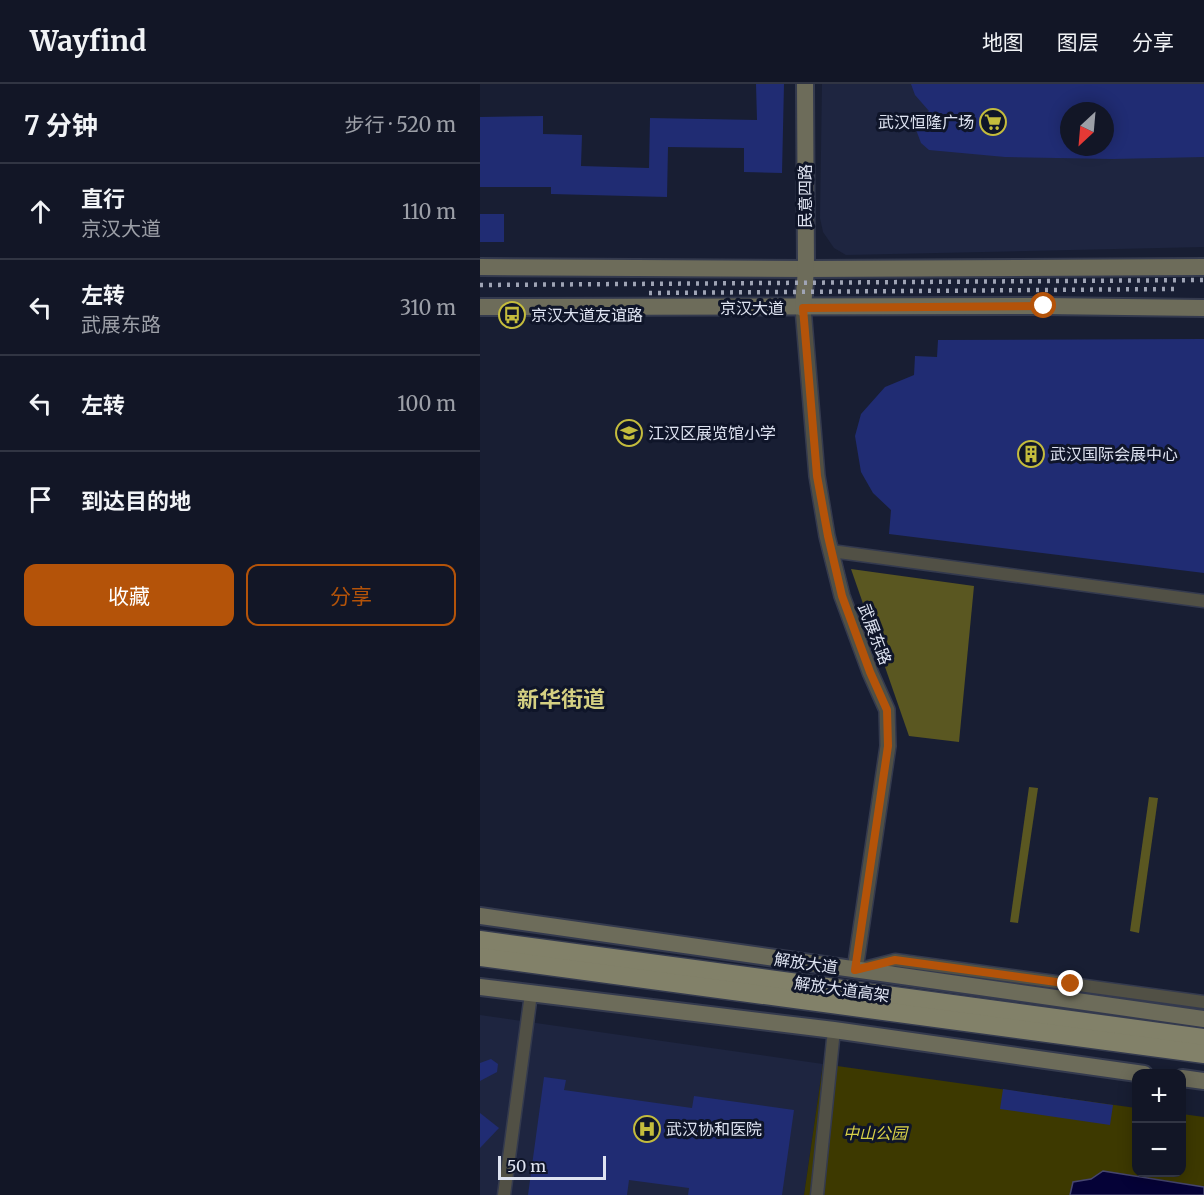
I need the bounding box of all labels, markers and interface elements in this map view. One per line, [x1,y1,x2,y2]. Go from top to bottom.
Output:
text: Wayfind [30,23,146,59]
text: 地图 [982,29,1024,56]
text: 图层 [1057,29,1099,56]
text: 分享 [1132,29,1174,56]
north arrow [1060,102,1114,156]
supermarket icon: 武汉恒隆广场 [978,107,1008,137]
text: 7 分钟 [24,109,98,142]
text: 步行 · 520 m [344,112,456,137]
place label: 武汉恒隆广场 [878,112,974,132]
street label: 民意四路 [795,164,815,228]
text: 直行 [81,185,125,213]
icon: ahead [24,195,57,228]
text: 110 m [402,199,456,224]
text: 京汉大道 [81,216,161,241]
text: 左转 [81,281,125,309]
icon: left [24,291,57,324]
route start [1030,292,1056,318]
text: 310 m [400,295,456,320]
street label: 京汉大道 [720,298,784,318]
bus stop icon: 京汉大道友谊路 [497,300,527,330]
place label: 京汉大道友谊路 [531,305,643,325]
text: 武展东路 [81,312,161,337]
icon: left [24,387,57,420]
text: 左转 [81,391,125,419]
text: 100 m [397,391,456,416]
school or university icon: 江汉区展览馆小学 [614,418,644,448]
place label: 江汉区展览馆小学 [648,423,776,443]
building icon: 武汉国际会展中心 [1016,439,1046,469]
place label: 武汉国际会展中心 [1050,444,1178,464]
icon: arrive [24,483,57,516]
text: 到达目的地 [81,487,191,515]
button: 收藏 [24,564,234,626]
button: 分享 [246,564,456,626]
street label: 武展东路 [854,601,896,667]
district label: 新华街道 [517,685,605,713]
street label: 解放大道 [773,949,839,977]
route end [1057,970,1083,996]
street label: 解放大道高架 [793,972,891,1006]
map controls [1132,1069,1186,1177]
button: + [1132,1069,1186,1123]
hospital icon: 武汉协和医院 [632,1114,662,1144]
place label: 武汉协和医院 [666,1119,762,1139]
park label: 中山公园 [843,1123,909,1143]
button: − [1132,1123,1186,1177]
scale bar [498,1153,606,1180]
text: 50 m [507,1156,546,1176]

